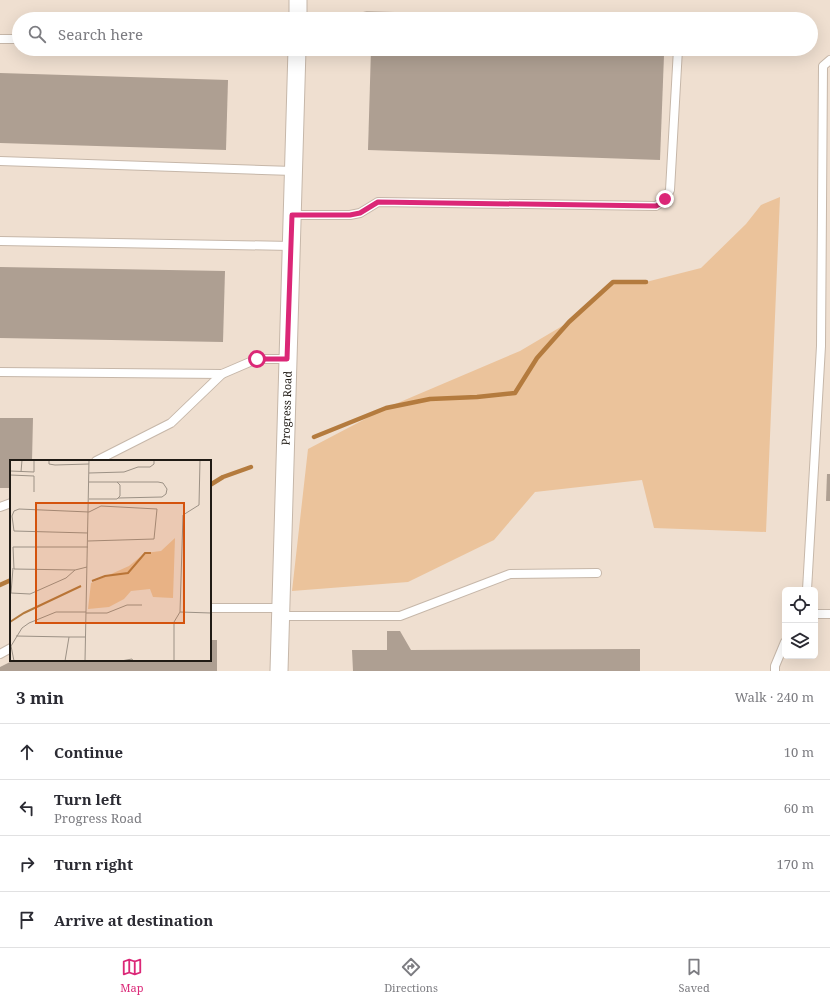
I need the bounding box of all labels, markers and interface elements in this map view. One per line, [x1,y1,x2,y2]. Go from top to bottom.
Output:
search box [12,12,818,56]
icon: search [26,23,48,45]
text: Search here [58,24,143,44]
route end [656,190,674,208]
route start [248,350,266,368]
street label: Progress Road [278,370,295,446]
inset map [10,460,211,661]
map controls [782,587,818,659]
button: locate [782,587,818,623]
button: layers [782,623,818,659]
text: 3 min [16,686,64,709]
text: Walk · 240 m [735,688,814,706]
icon: ahead [16,741,38,763]
text: Continue [54,742,123,762]
text: 10 m [784,743,814,761]
text: Turn left [54,789,122,809]
icon: left [16,797,38,819]
text: 60 m [784,799,814,817]
text: Progress Road [54,809,142,827]
icon: right [16,853,38,875]
text: Turn right [54,854,133,874]
text: 170 m [777,855,814,873]
icon: arrive [16,909,38,931]
text: Arrive at destination [54,910,213,930]
tab: Map [120,956,144,995]
tab: Directions [384,956,438,995]
tab: Saved [679,956,710,995]

